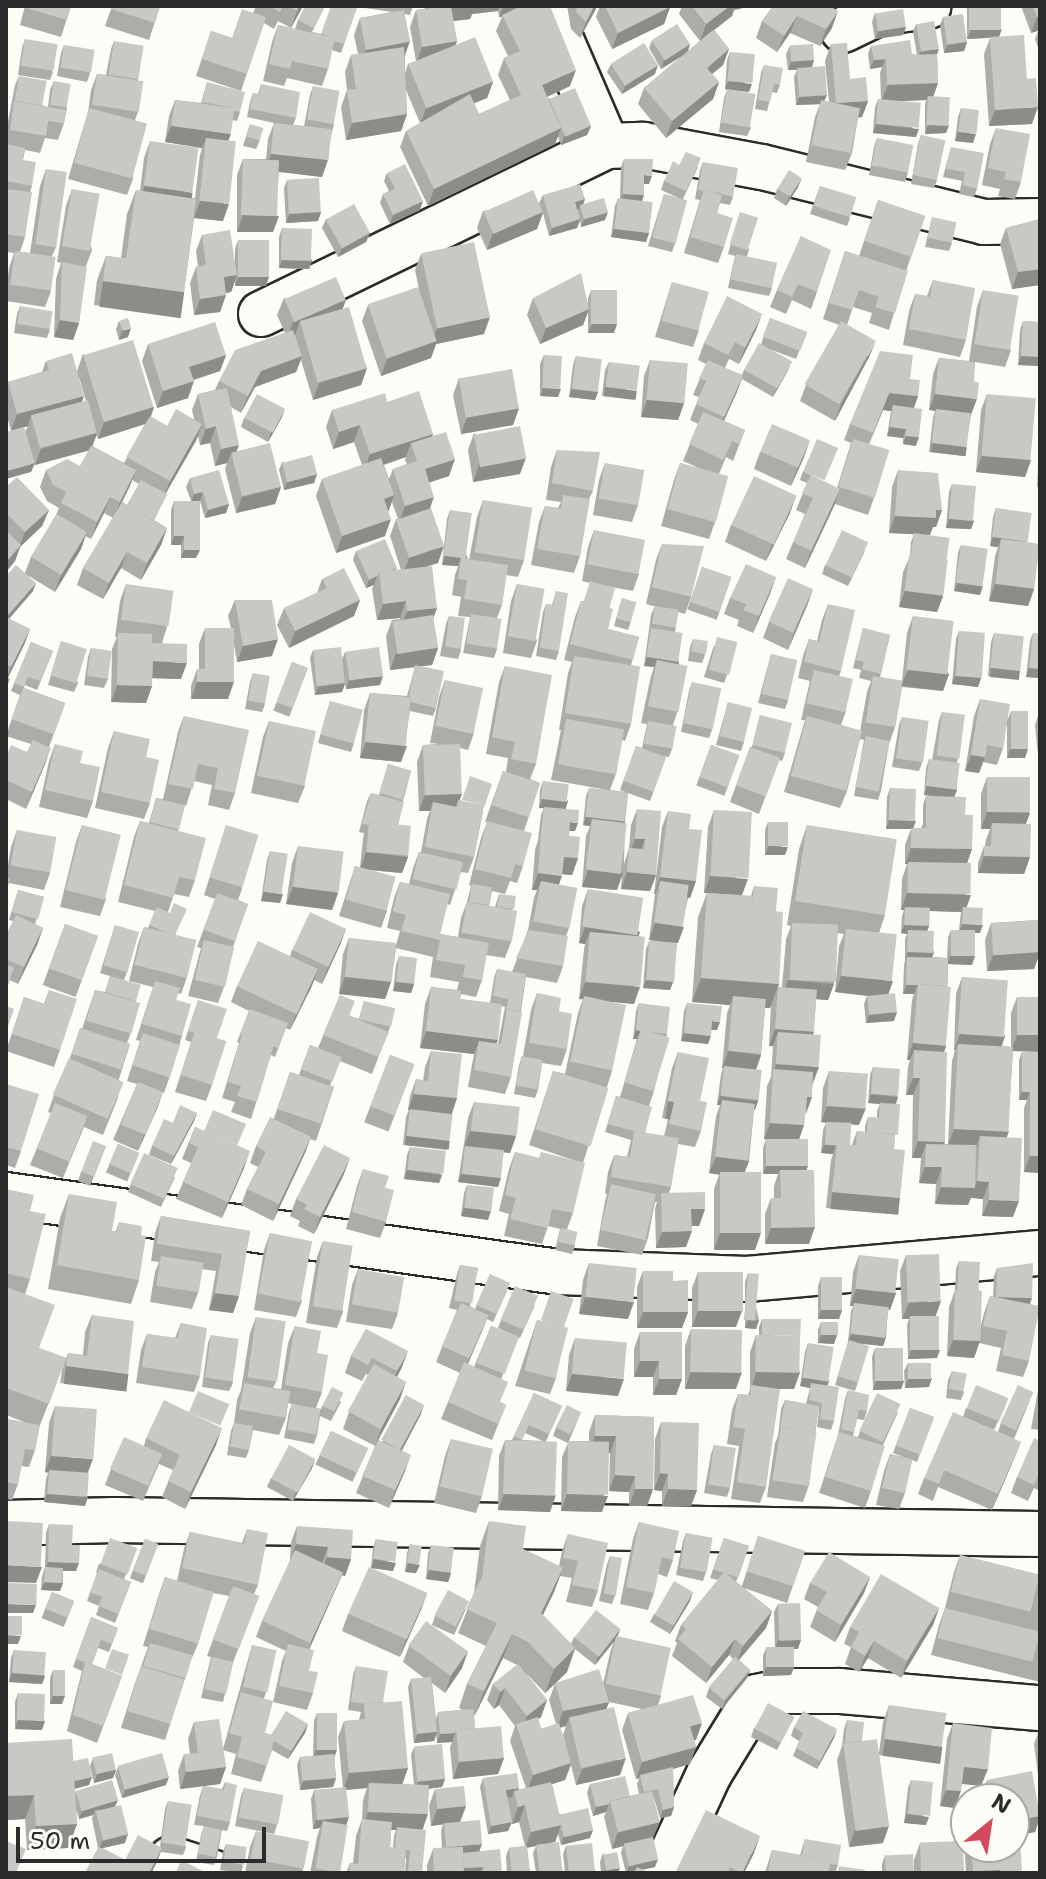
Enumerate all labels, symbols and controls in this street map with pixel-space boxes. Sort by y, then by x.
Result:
north arrow [950,1783,1030,1863]
text: N [986,1787,1016,1820]
scale bar [20,1811,270,1861]
text: 50 m [30,1825,90,1857]

